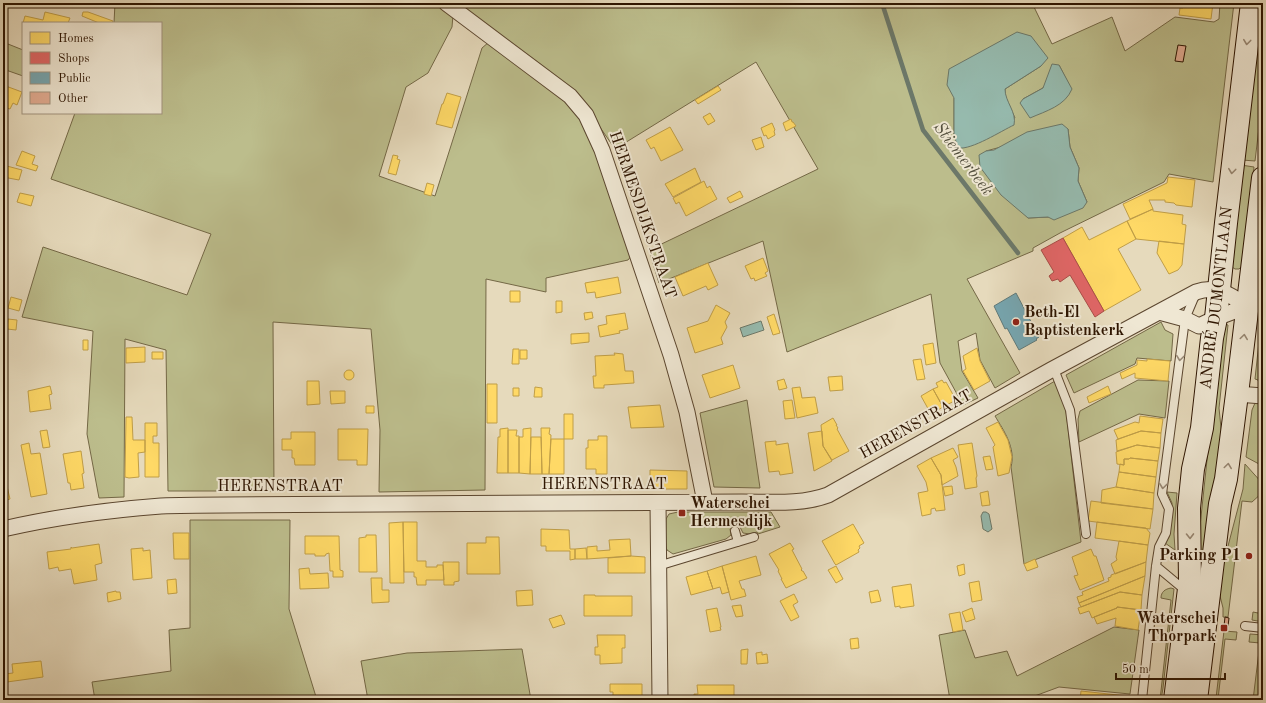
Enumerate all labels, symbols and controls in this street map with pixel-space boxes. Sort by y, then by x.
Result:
legend [22,22,162,114]
text: Homes [58,33,94,45]
one-way arrow [1243,39,1252,45]
text: Shops [58,53,89,65]
text: Public [58,73,90,85]
text: Other [58,93,88,105]
water label: Stiemerbeek [930,119,996,199]
street label: HERMESDIJKSTRAAT [606,129,678,301]
one-way arrow [1227,168,1236,174]
street label: ANDRÉ DUMONTLAAN [1198,206,1236,390]
place label: Beth-El Baptistenkerk [1024,305,1124,339]
marker: Beth-El Baptistenkerk [1011,317,1021,327]
one-way arrow [1239,333,1248,340]
one-way arrow [1176,355,1185,361]
street label: HERENSTRAAT [857,388,975,462]
one-way arrow [1223,462,1232,469]
street label: HERENSTRAAT [541,477,667,493]
street label: HERENSTRAAT [217,479,343,495]
one-way arrow [1159,483,1168,490]
place label: Waterschei Hermesdijk [690,496,772,530]
marker: Waterschei Hermesdijk [677,508,687,518]
one-way arrow [1186,533,1194,539]
place label: Parking P1 [1159,548,1241,564]
marker: Parking P1 [1244,551,1254,561]
place label: Waterschei Thorpark [1136,611,1216,645]
marker: Waterschei Thorpark [1219,623,1229,633]
scale bar [1116,655,1225,681]
text: 50 m [1122,663,1149,676]

